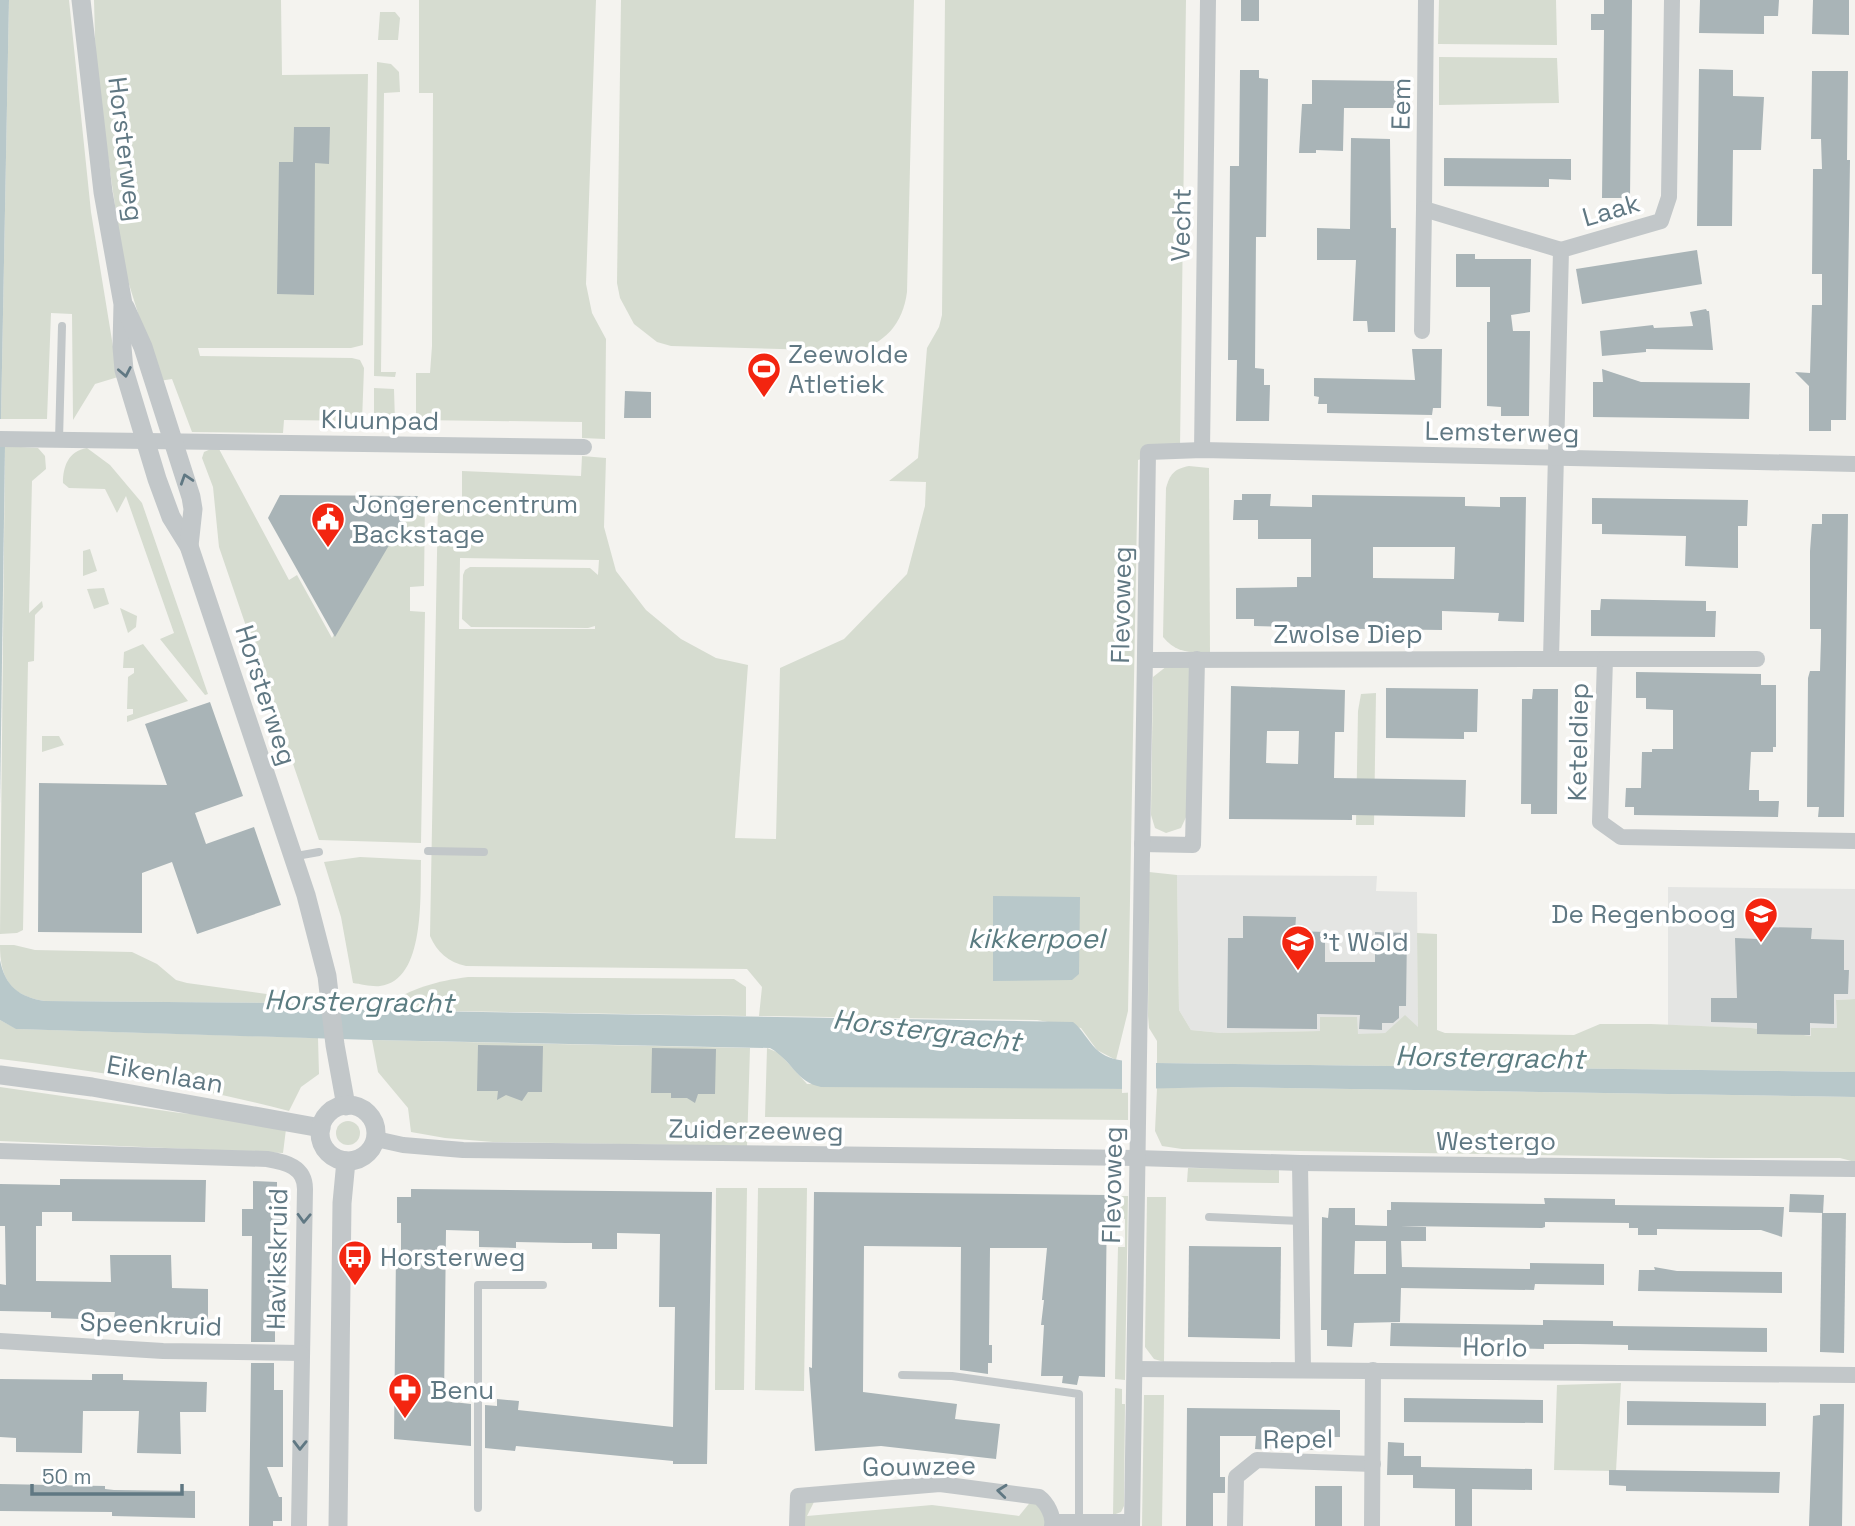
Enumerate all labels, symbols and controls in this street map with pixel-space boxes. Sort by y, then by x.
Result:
street label: Horsterweg [100,75,152,223]
street label: Eem [1384,78,1418,130]
street label: Laak [1578,186,1644,234]
street label: Vecht [1163,188,1199,262]
place label: Zeewolde Atletiek [788,337,908,401]
sports icon: Zeewolde Atletiek [745,350,783,399]
one-way arrow [117,366,132,378]
street label: Kluunpad [321,402,439,438]
street label: Lemsterweg [1424,414,1580,450]
one-way arrow [179,474,194,486]
place label: Jongerencentrum Backstage [352,487,578,551]
public building icon: Jongerencentrum Backstage [309,500,347,549]
street label: Flevoweg [1103,546,1139,664]
street label: Zwolse Diep [1273,617,1423,651]
street label: Horsterweg [227,621,305,769]
street label: Keteldiep [1560,682,1596,802]
school or university icon: De Regenboog [1742,895,1780,944]
place label: De Regenboog [1551,897,1736,931]
water label: kikkerpoel [967,920,1108,956]
school or university icon: 't Wold [1279,923,1317,972]
place label: 't Wold [1322,925,1409,959]
water label: Horstergracht [264,981,457,1021]
water label: Horstergracht [831,1001,1026,1060]
water label: Horstergracht [1395,1037,1588,1077]
street label: Eikenlaan [104,1047,226,1101]
street label: Zuiderzeeweg [668,1111,844,1149]
street label: Westergo [1436,1124,1556,1158]
street label: Flevoweg [1094,1126,1130,1244]
street label: Havikskruid [259,1188,295,1330]
one-way arrow [297,1213,312,1224]
bus stop icon: Horsterweg [336,1238,374,1287]
place label: Horsterweg [380,1240,525,1274]
street label: Speenkruid [79,1305,223,1343]
street label: Horlo [1462,1329,1528,1365]
pharmacy icon: Benu [386,1371,424,1420]
place label: Benu [430,1373,494,1407]
street label: Repel [1263,1421,1333,1457]
one-way arrow [292,1440,308,1451]
street label: Gouwzee [862,1448,976,1484]
scale bar [32,1452,182,1496]
text: 50 m [42,1463,92,1490]
one-way arrow [996,1484,1007,1499]

